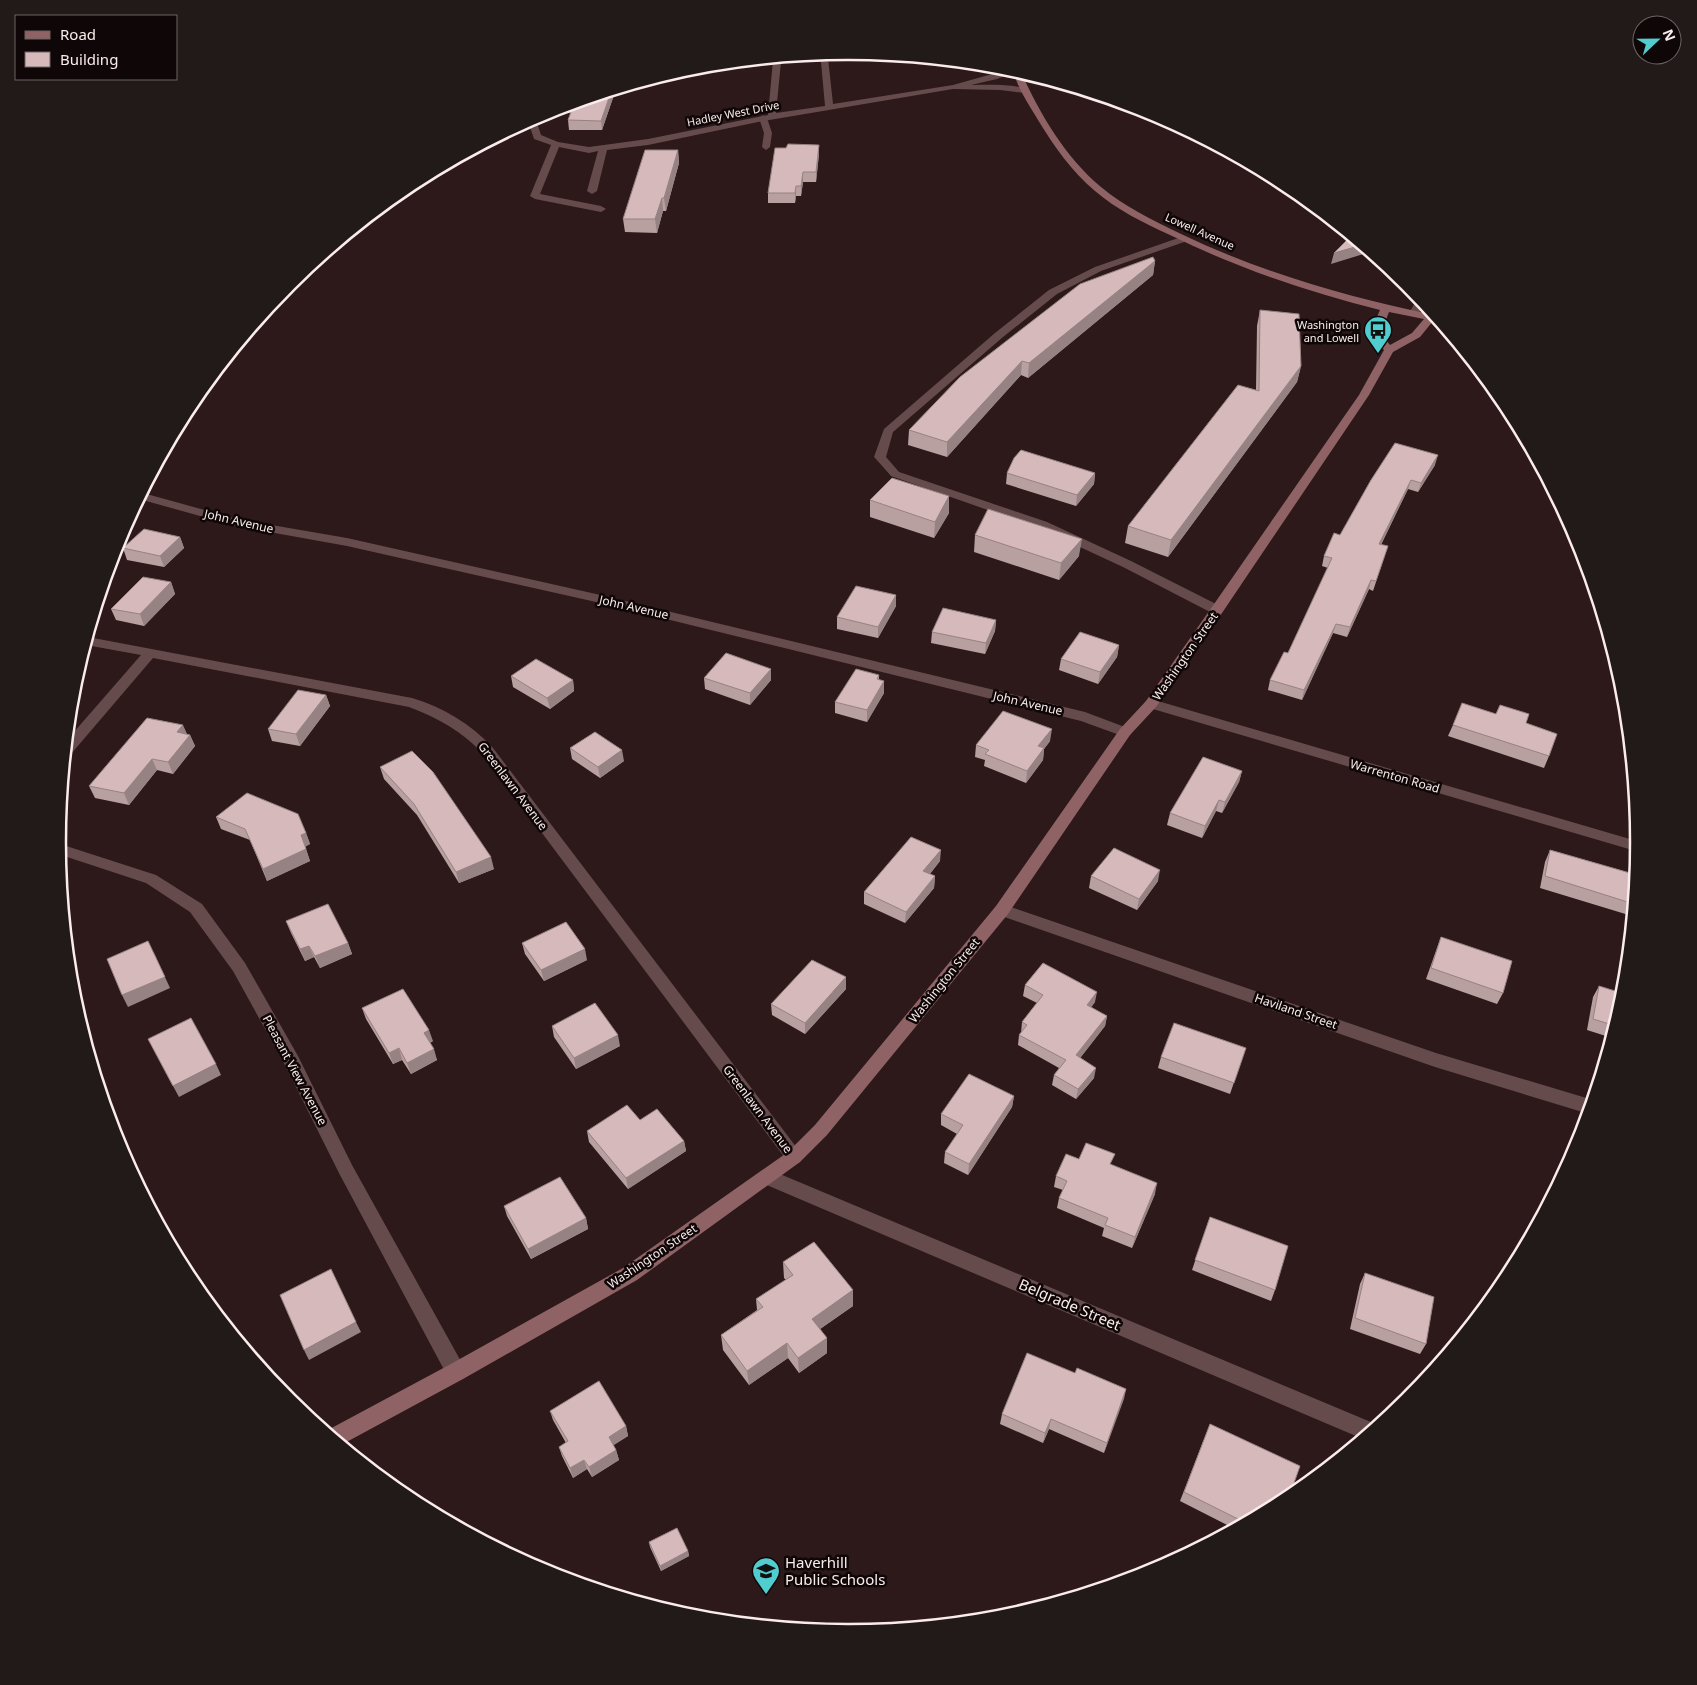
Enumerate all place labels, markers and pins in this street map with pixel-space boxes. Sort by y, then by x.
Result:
bus stop icon: Washington and Lowell [1363,315,1393,354]
place label: Washington and Lowell [1297,317,1359,345]
place label: Haverhill Public Schools [785,1552,885,1589]
school or university icon: Haverhill Public Schools [751,1556,781,1595]

